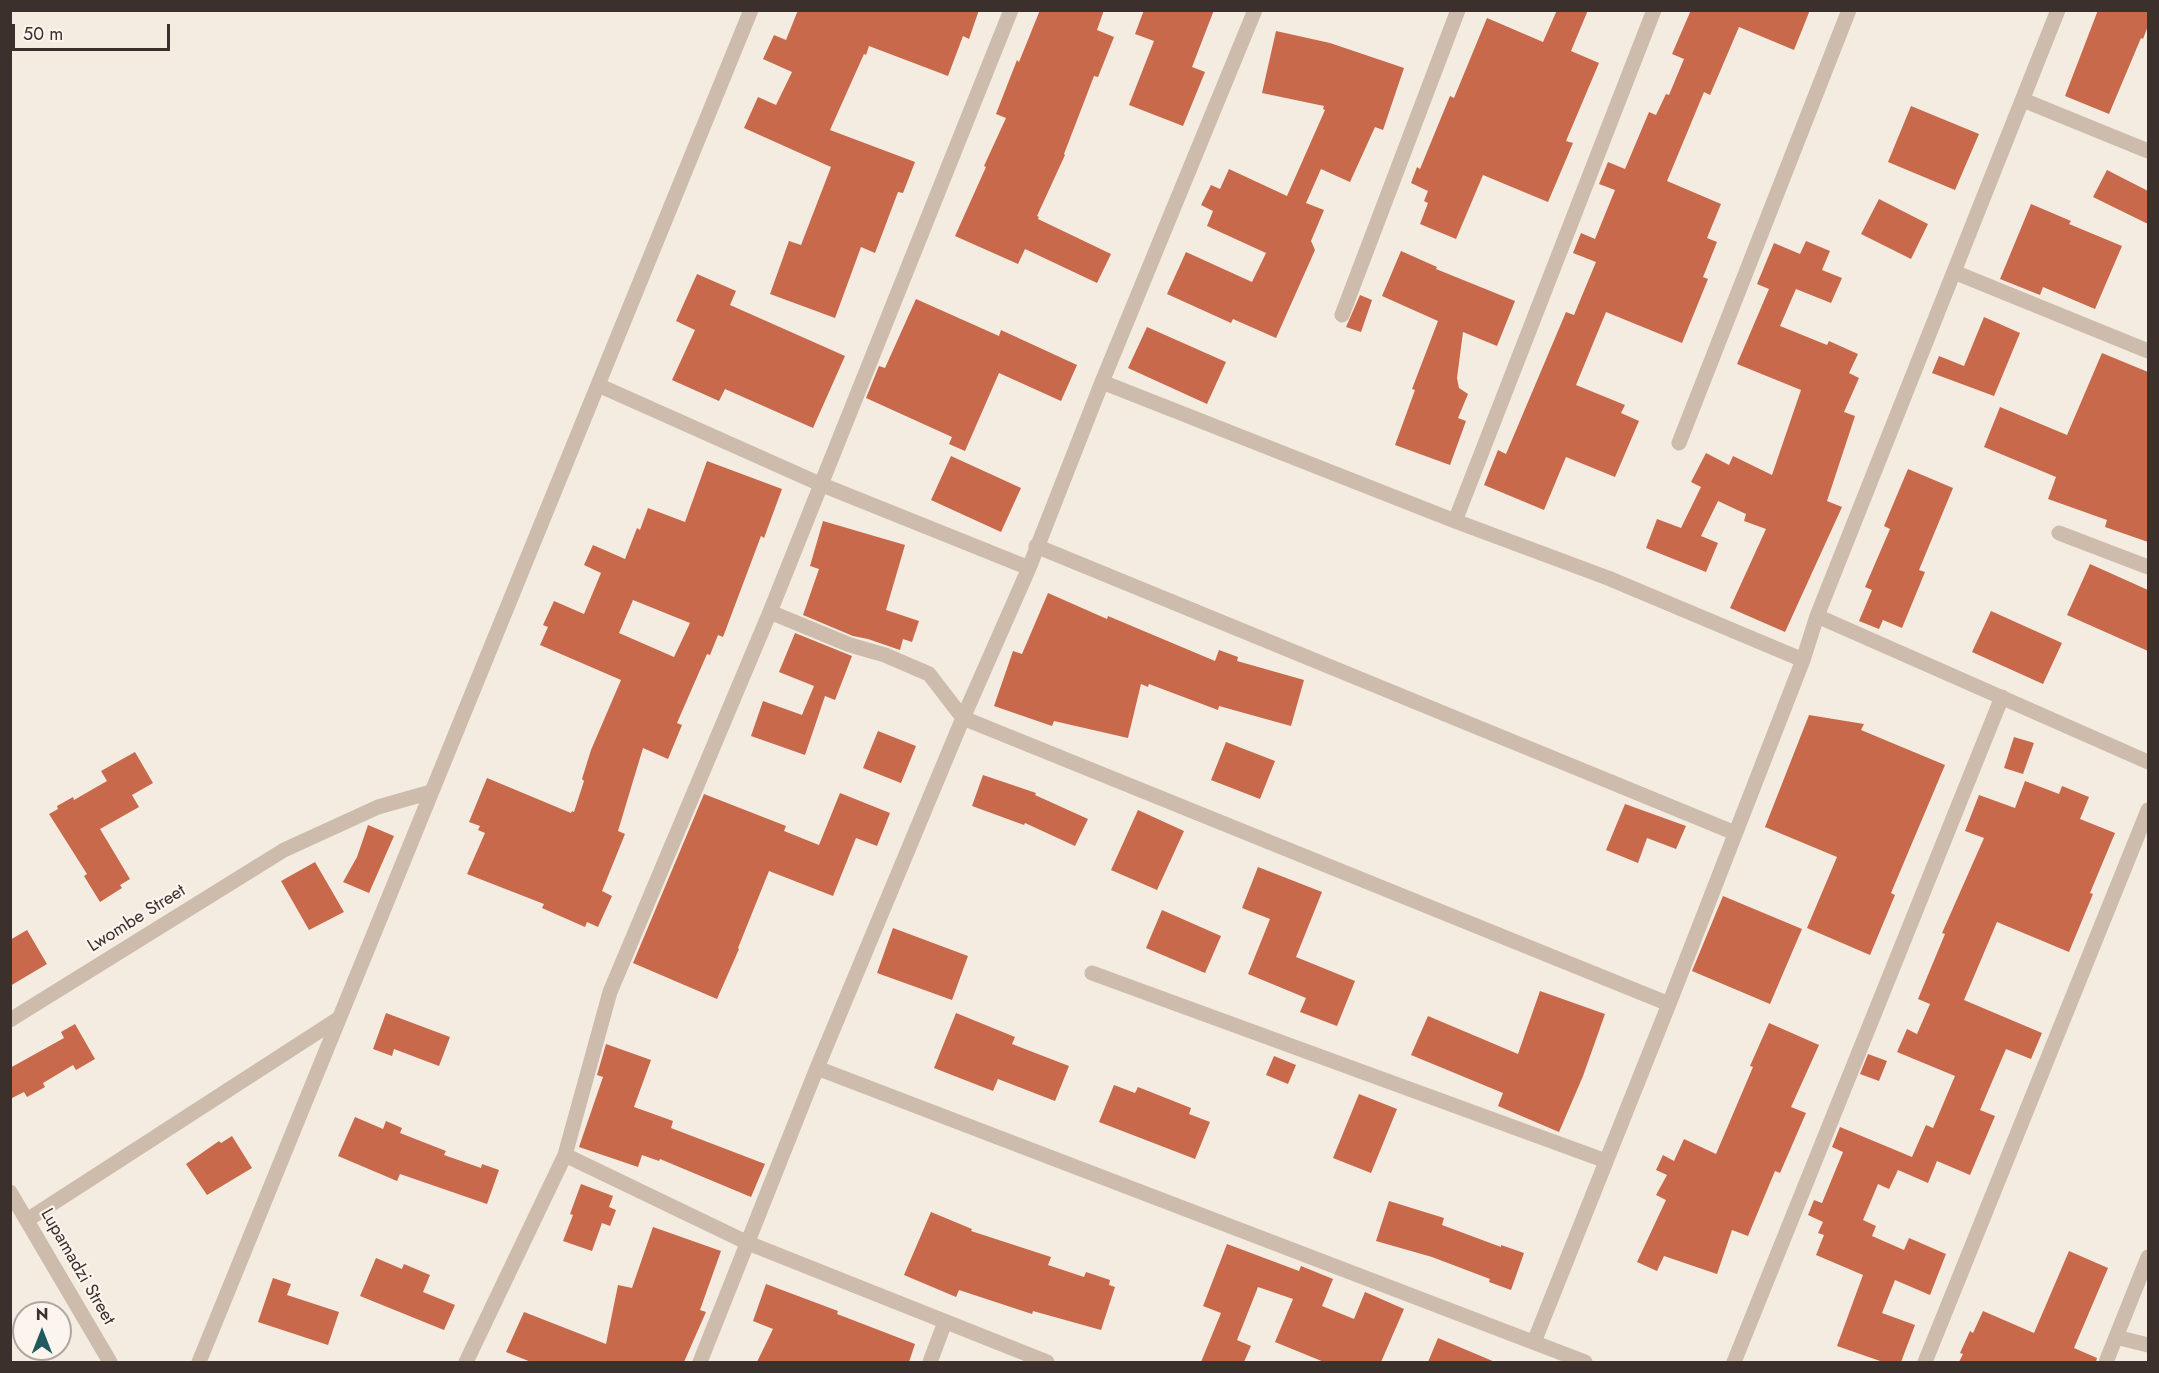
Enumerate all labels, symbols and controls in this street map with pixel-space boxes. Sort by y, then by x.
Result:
scale bar [15,12,172,50]
text: 50 m [23,21,63,47]
street label: Lwombe Street [84,880,190,958]
street label: Lupamadzi Street [35,1205,119,1329]
north arrow [12,1301,72,1361]
text: N [36,1303,48,1326]

